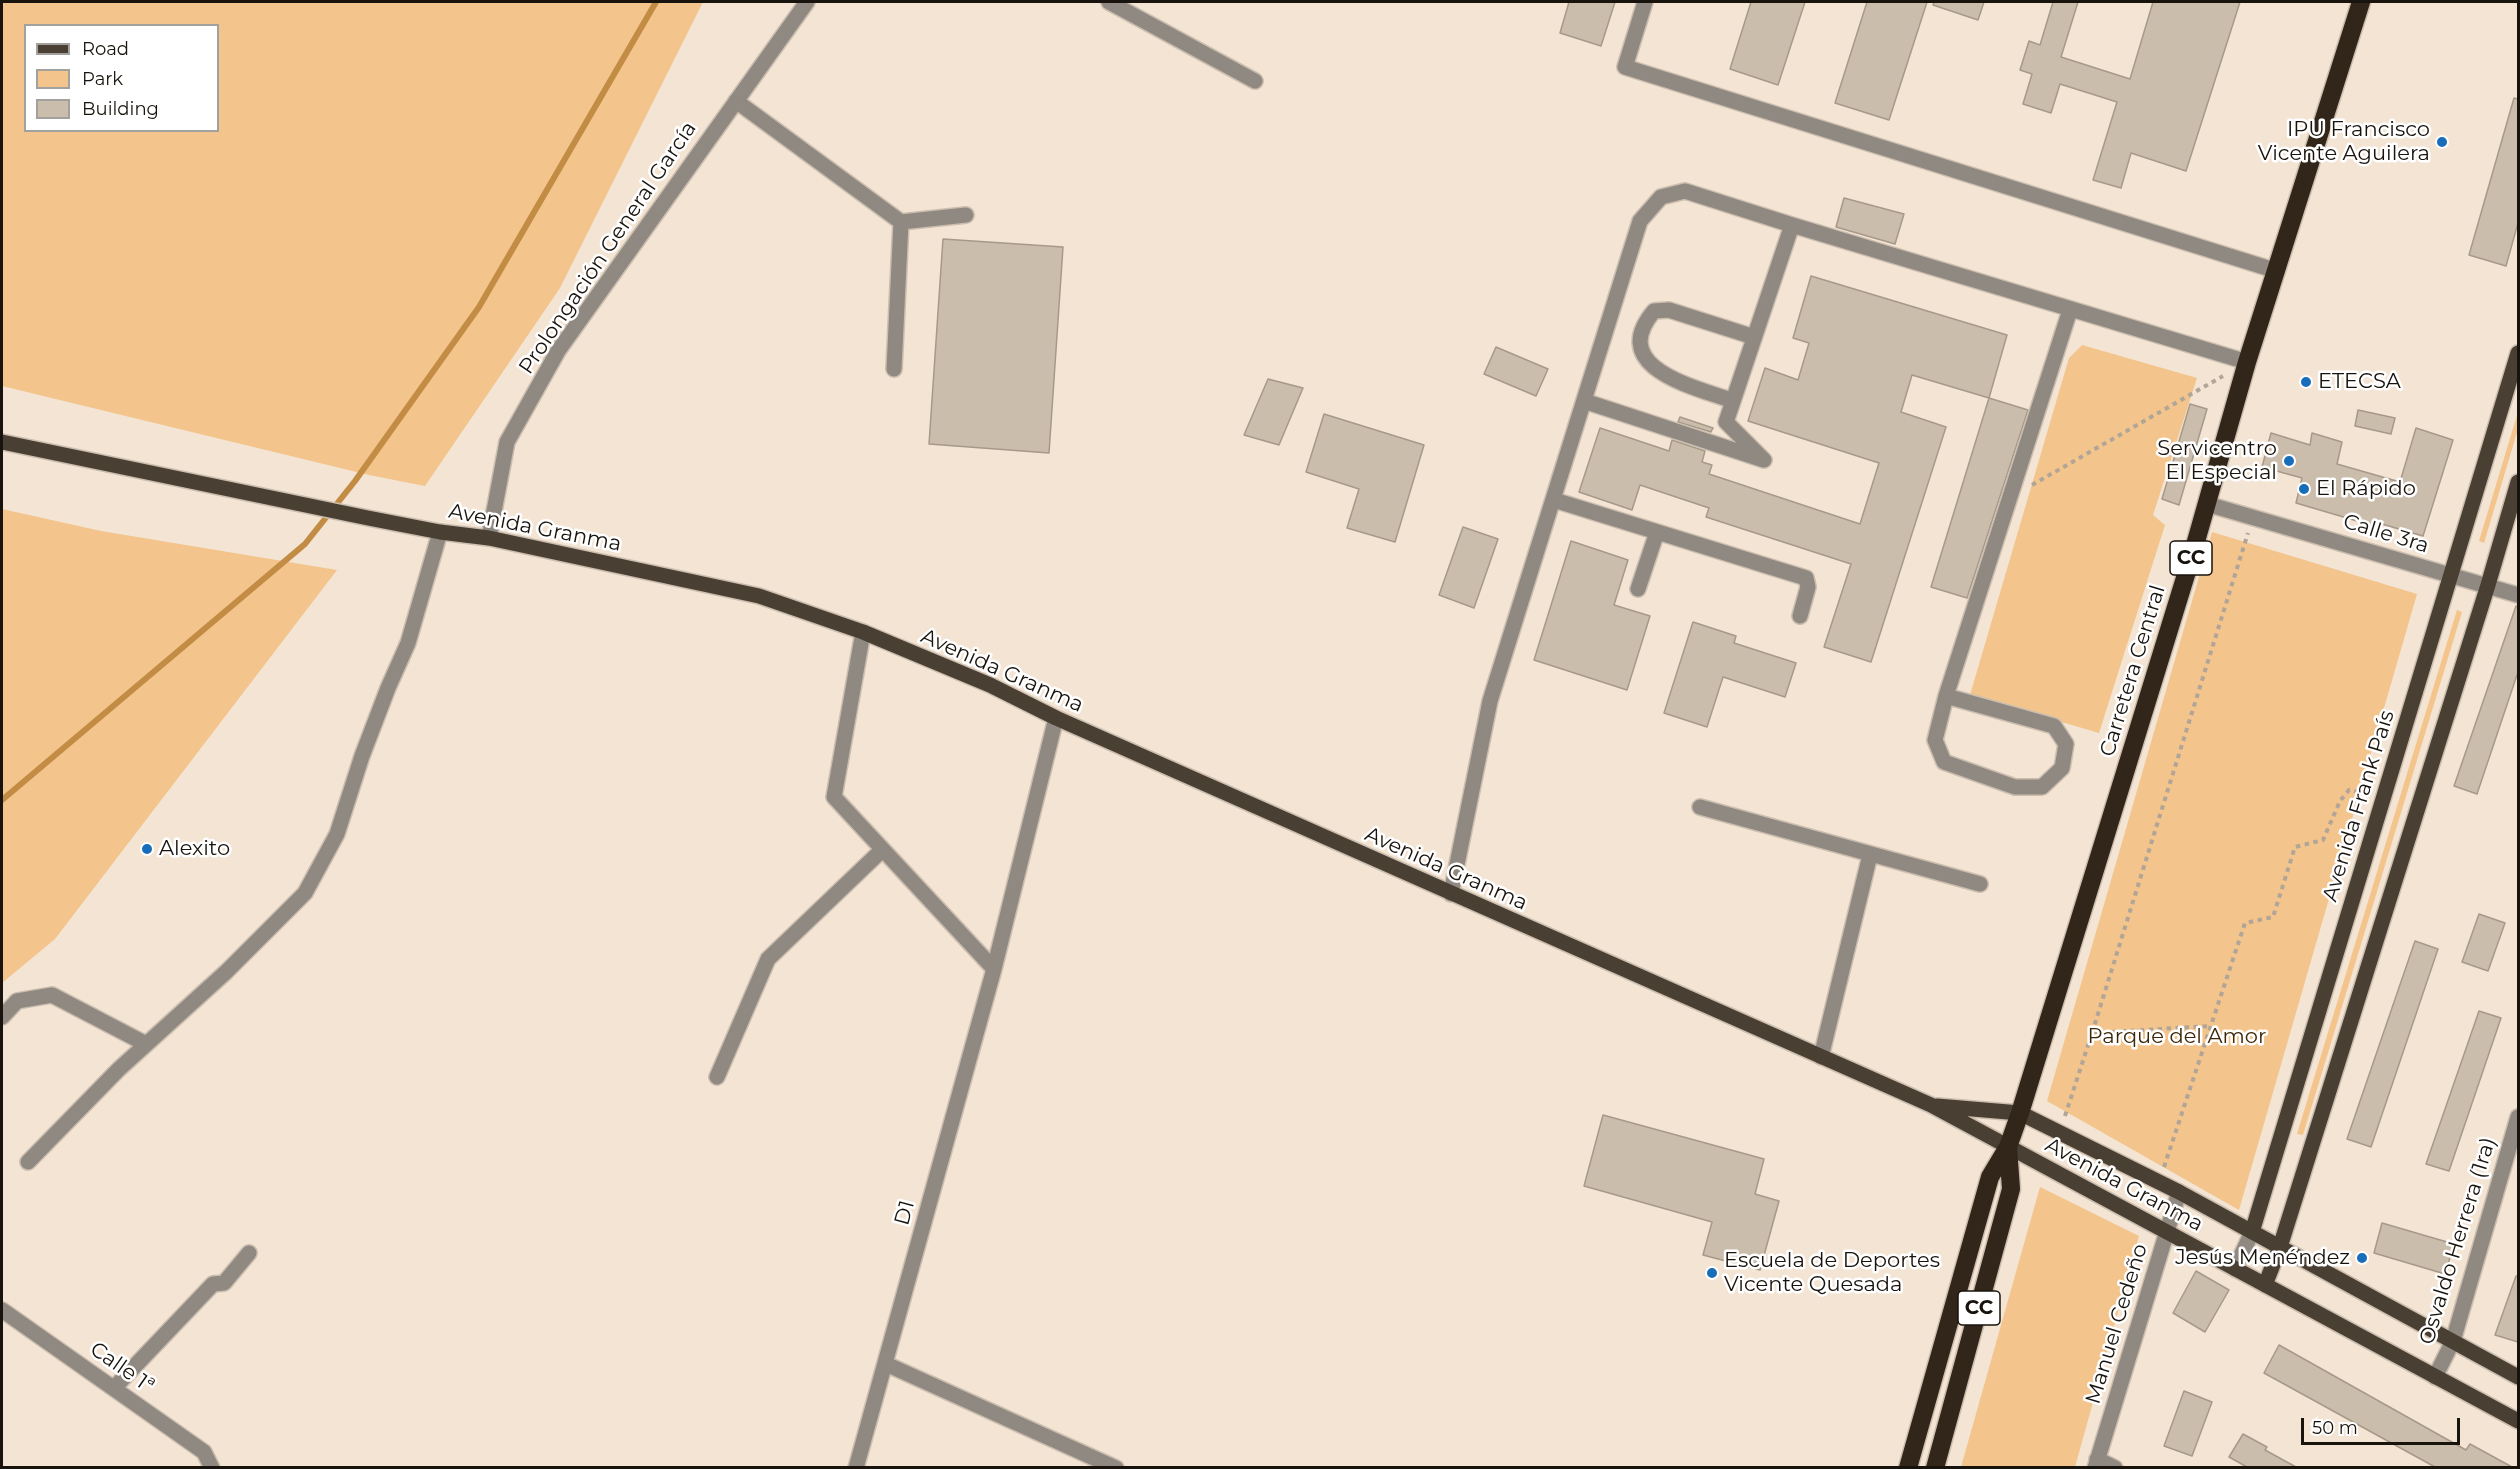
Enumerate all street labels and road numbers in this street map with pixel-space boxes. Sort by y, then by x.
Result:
street label: Prolongación General García [514,117,702,379]
street label: Avenida Granma [447,499,623,557]
street label: Calle 3ra [2340,509,2432,559]
road number: CC [2170,541,2212,575]
street label: Carretera Central [2095,582,2171,760]
street label: Avenida Granma [917,624,1087,718]
street label: Avenida Frank País [2318,707,2400,905]
street label: Avenida Granma [1361,822,1531,916]
street label: Avenida Granma [2041,1133,2207,1237]
street label: Osvaldo Herrera (1ra) [2414,1134,2502,1348]
street label: D1 [890,1198,920,1228]
street label: Manuel Cedeño [2081,1241,2153,1407]
road number: CC [1958,1291,2000,1325]
street label: Calle 1ª [85,1337,159,1399]

